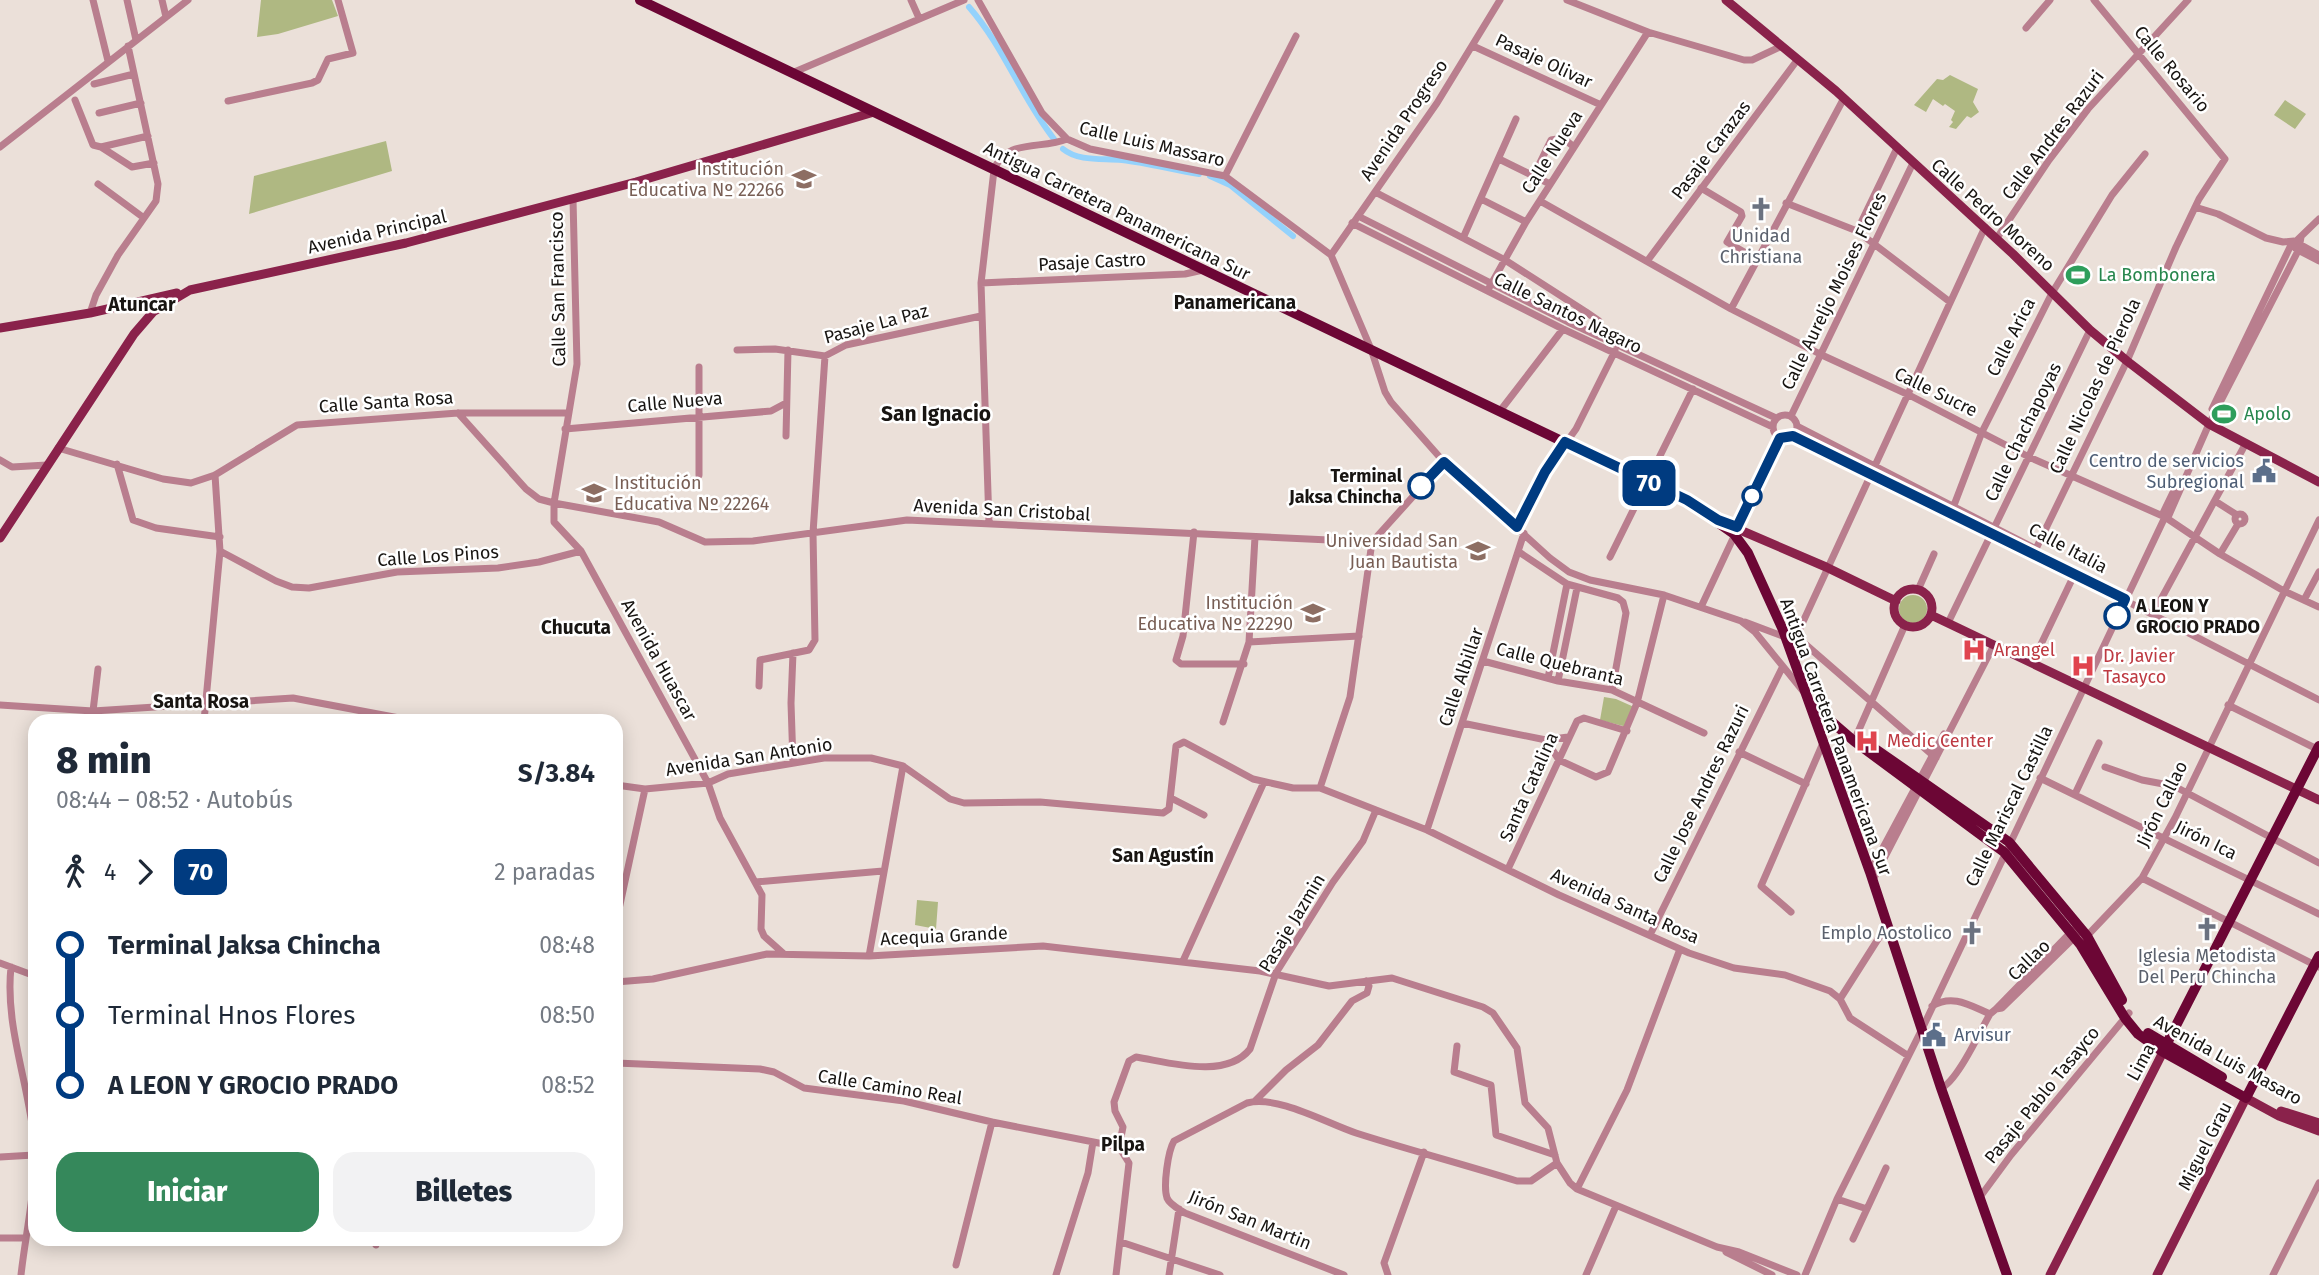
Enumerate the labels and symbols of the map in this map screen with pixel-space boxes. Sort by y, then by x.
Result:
street label: Calle Rosario [2129,21,2215,117]
street label: Pasaje Olivar [1492,29,1596,93]
street label: Avenida Progreso [1355,55,1453,185]
street label: Calle Andres Razuri [1997,66,2109,204]
street label: Pasaje Carazas [1667,96,1755,204]
street label: Calle Nueva [1517,106,1587,198]
street label: Calle Luis Massaro [1077,117,1227,171]
street label: Antigua Carretera Panamericana Sur [980,137,1254,285]
street label: Calle Pedro Moreno [1927,154,2059,276]
place label: Institución Educativa Nº 22266 [629,158,784,201]
school or university icon: Institución Educativa Nº 22266 [790,165,818,193]
street label: Calle Aureljo Moises Flores [1777,189,1891,393]
church icon: Unidad Christiana [1747,195,1775,223]
street label: Avenida Principal [306,205,448,259]
street label: Calle San Francisco [546,211,570,367]
place label: Unidad Christiana [1720,225,1802,268]
street label: Pasaje Castro [1038,248,1146,276]
sports icon: La Bombonera [2064,261,2092,289]
place label: La Bombonera [2098,264,2216,286]
street label: Calle Santos Nagaro [1490,268,1646,358]
district label: Panamericana [1174,291,1296,314]
district label: Atuncar [107,293,176,316]
street label: Calle Arica [1982,294,2040,380]
street label: Calle Nicolas de Pierola [2045,295,2145,477]
street label: Pasaje La Paz [821,299,931,348]
street label: Calle Chachapoyas [1980,359,2066,505]
street label: Calle Sucre [1891,362,1981,422]
street label: Calle Santa Rosa [318,386,454,418]
street label: Calle Nueva [627,387,723,417]
sports icon: Apolo [2210,400,2238,428]
district label: San Ignacio [881,401,991,427]
place label: Apolo [2244,403,2291,425]
place label: Centro de servicios Subregional [2089,450,2244,493]
public building icon: Centro de servicios Subregional [2250,457,2278,485]
line badge: 70 [1618,460,1680,506]
place label: Terminal Jaksa Chincha [1288,465,1403,508]
place label: Institución Educativa Nº 22264 [614,472,770,515]
marker: Terminal Jaksa Chincha [1408,473,1434,499]
school or university icon: Institución Educativa Nº 22264 [580,479,608,507]
unlabelled marker [1742,486,1762,506]
street label: Avenida San Cristobal [913,494,1091,526]
street label: Calle Italia [2025,518,2111,578]
place label: Universidad San Juan Bautista [1325,530,1458,573]
school or university icon: Universidad San Juan Bautista [1464,537,1492,565]
street label: Calle Los Pinos [376,541,500,571]
place label: Institución Educativa Nº 22290 [1137,592,1293,635]
street label: Avenida Huascar [616,595,702,725]
street label: Antigua Carretera Panamericana Sur [1775,595,1897,879]
place label: A LEON Y GROCIO PRADO [2135,595,2260,638]
school or university icon: Institución Educativa Nº 22290 [1299,599,1327,627]
marker: A LEON Y GROCIO PRADO [2104,603,2130,629]
district label: Chucuta [541,616,611,639]
street label: Calle Albillar [1434,625,1488,729]
hospital icon: Arangel [1960,636,1988,664]
street label: Calle Quebranta [1494,638,1626,690]
place label: Arangel [1994,639,2055,661]
place label: Dr. Javier Tasayco [2103,645,2175,688]
hospital icon: Dr. Javier Tasayco [2069,652,2097,680]
district label: Santa Rosa [153,690,249,713]
street label: Calle Jose Andres Razuri [1648,701,1754,887]
street label: Calle Mariscal Castilla [1960,722,2058,890]
hospital icon: Medic Center [1853,727,1881,755]
street label: Santa Catalina [1495,729,1563,845]
place label: Medic Center [1887,730,1993,752]
street label: Avenida San Antonio [664,733,834,781]
street label: Jirón Callao [2132,757,2192,851]
street label: Jirón Ica [2171,816,2241,864]
district label: San Agustín [1112,844,1214,867]
street label: Avenida Santa Rosa [1547,863,1703,949]
street label: Pasaje Jazmin [1254,870,1330,976]
church icon: Iglesia Metodista Del Peru Chincha [2193,915,2221,943]
church icon: Emplo Aostolico [1958,919,1986,947]
street label: Acequia Grande [880,922,1008,950]
place label: Emplo Aostolico [1821,922,1952,944]
street label: Callao [2003,935,2055,985]
place label: Iglesia Metodista Del Peru Chincha [2138,945,2276,988]
street label: Avenida Luis Masaro [2150,1010,2306,1110]
public building icon: Arvisur [1920,1021,1948,1049]
street label: Pasaje Pablo Tasayco [1980,1022,2104,1168]
place label: Arvisur [1954,1024,2011,1046]
street label: Lima [2122,1040,2160,1084]
street label: Calle Camino Real [816,1065,964,1109]
street label: Miguel Grau [2173,1098,2237,1194]
district label: Pilpa [1101,1133,1145,1156]
street label: Jirón San Martin [1185,1185,1315,1255]

